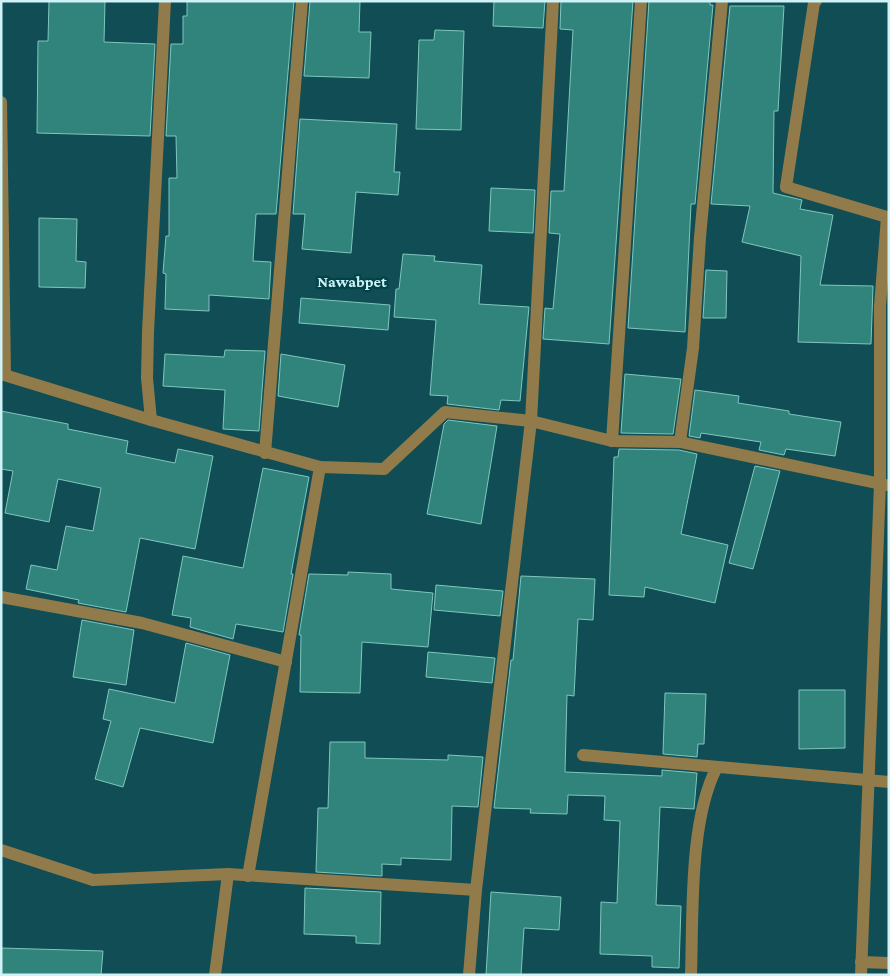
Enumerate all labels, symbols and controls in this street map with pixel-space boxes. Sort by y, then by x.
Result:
district label: Nawabpet [317,273,387,290]

